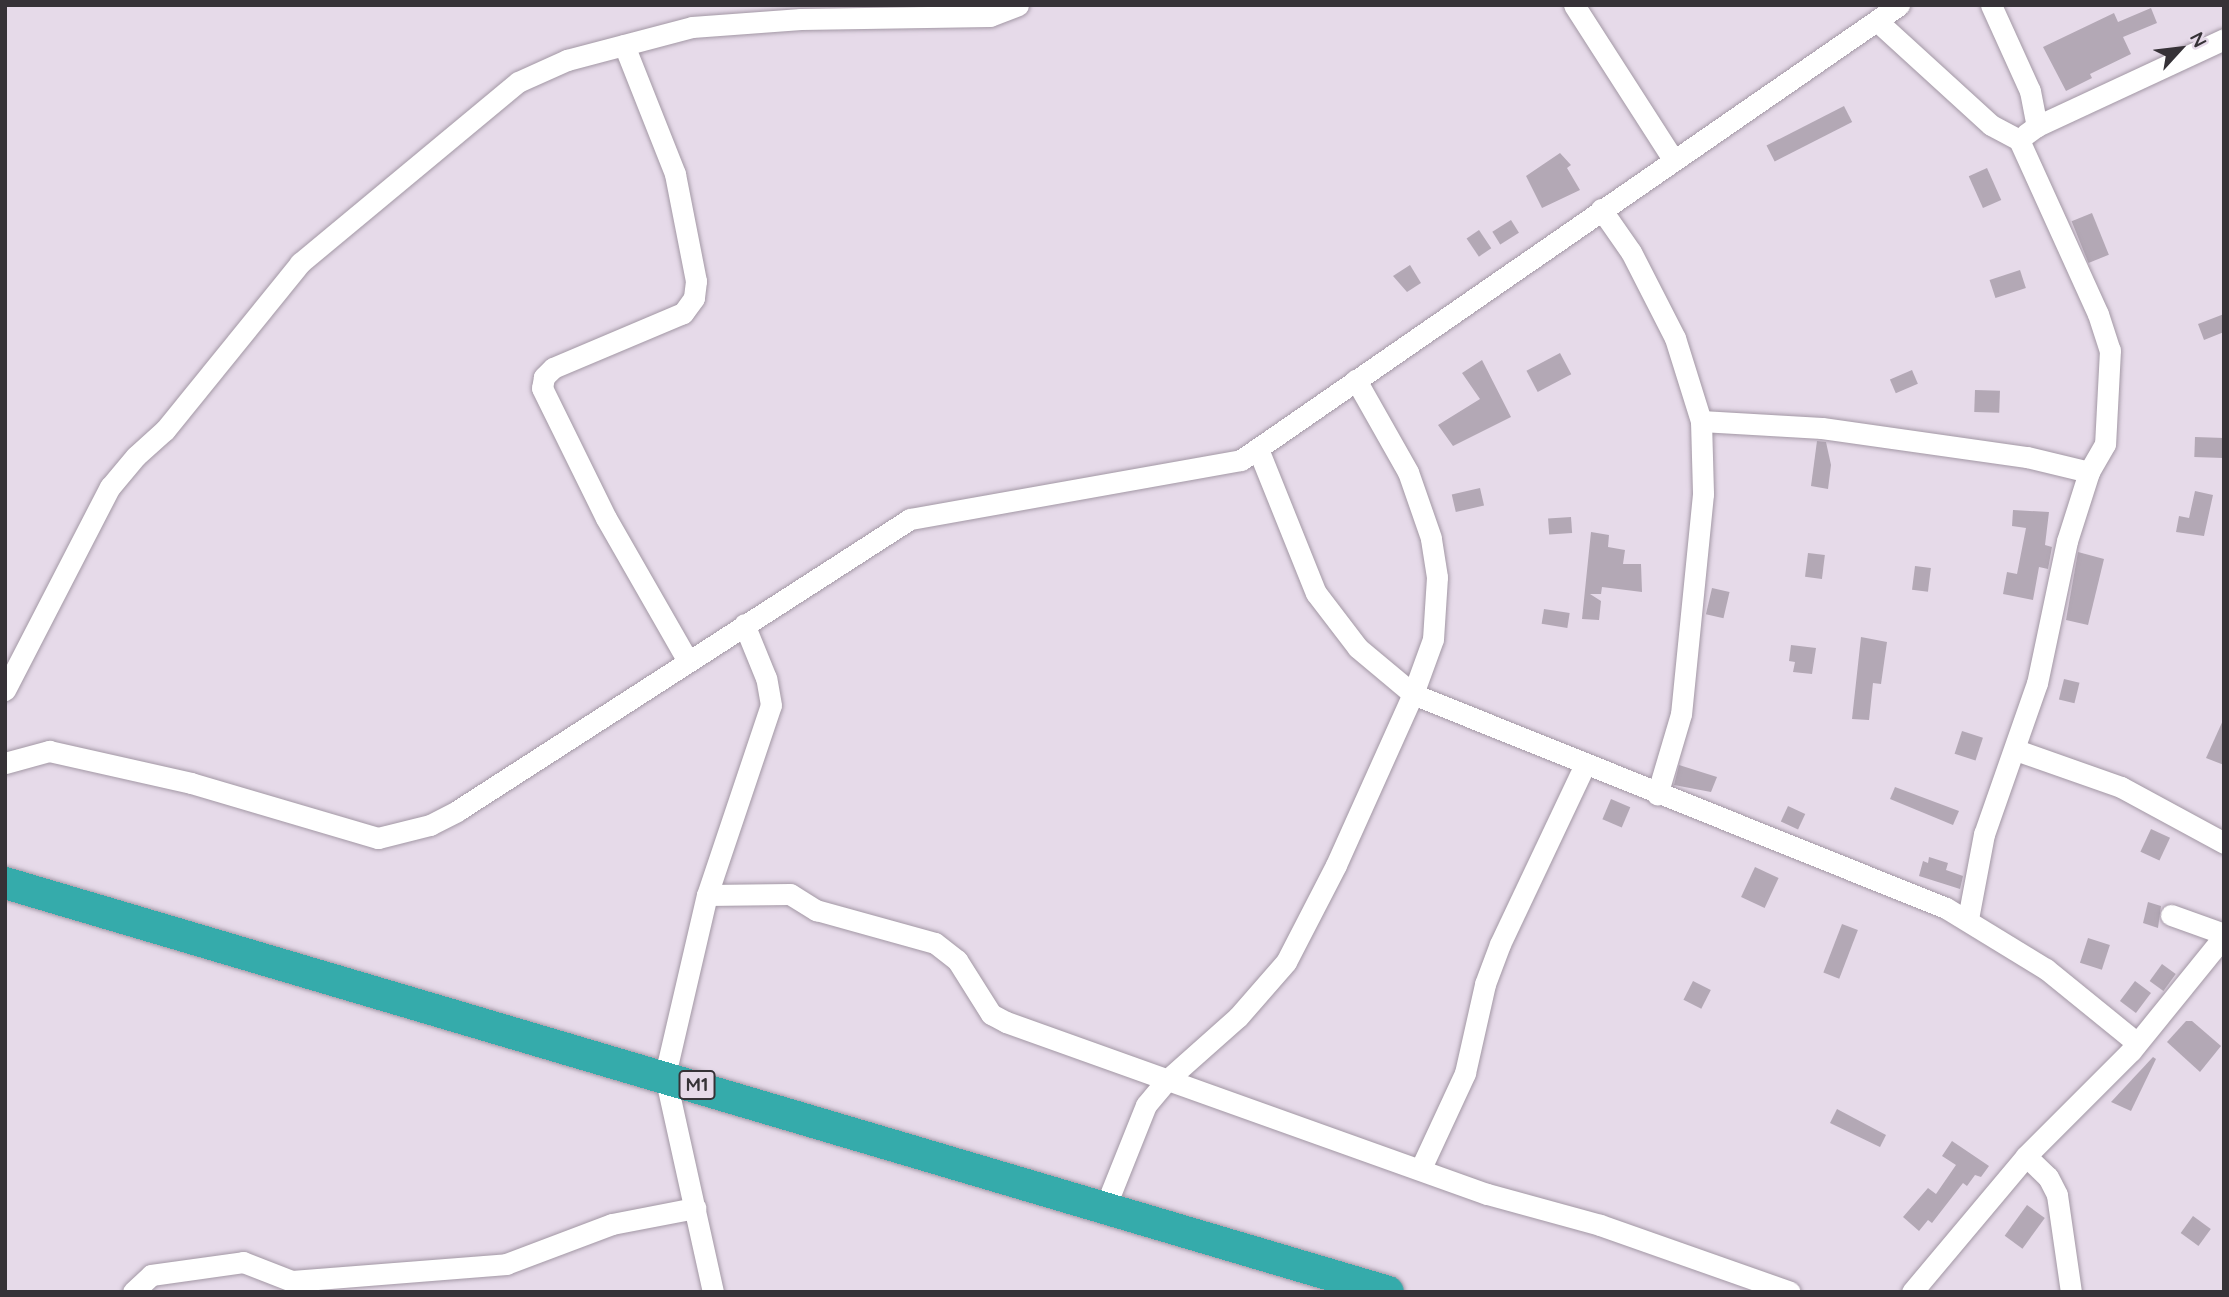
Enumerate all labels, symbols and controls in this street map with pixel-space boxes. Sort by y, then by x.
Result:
north arrow [2145,14,2215,84]
text: N [2185,28,2213,51]
road number: M1 [678,1070,716,1100]

